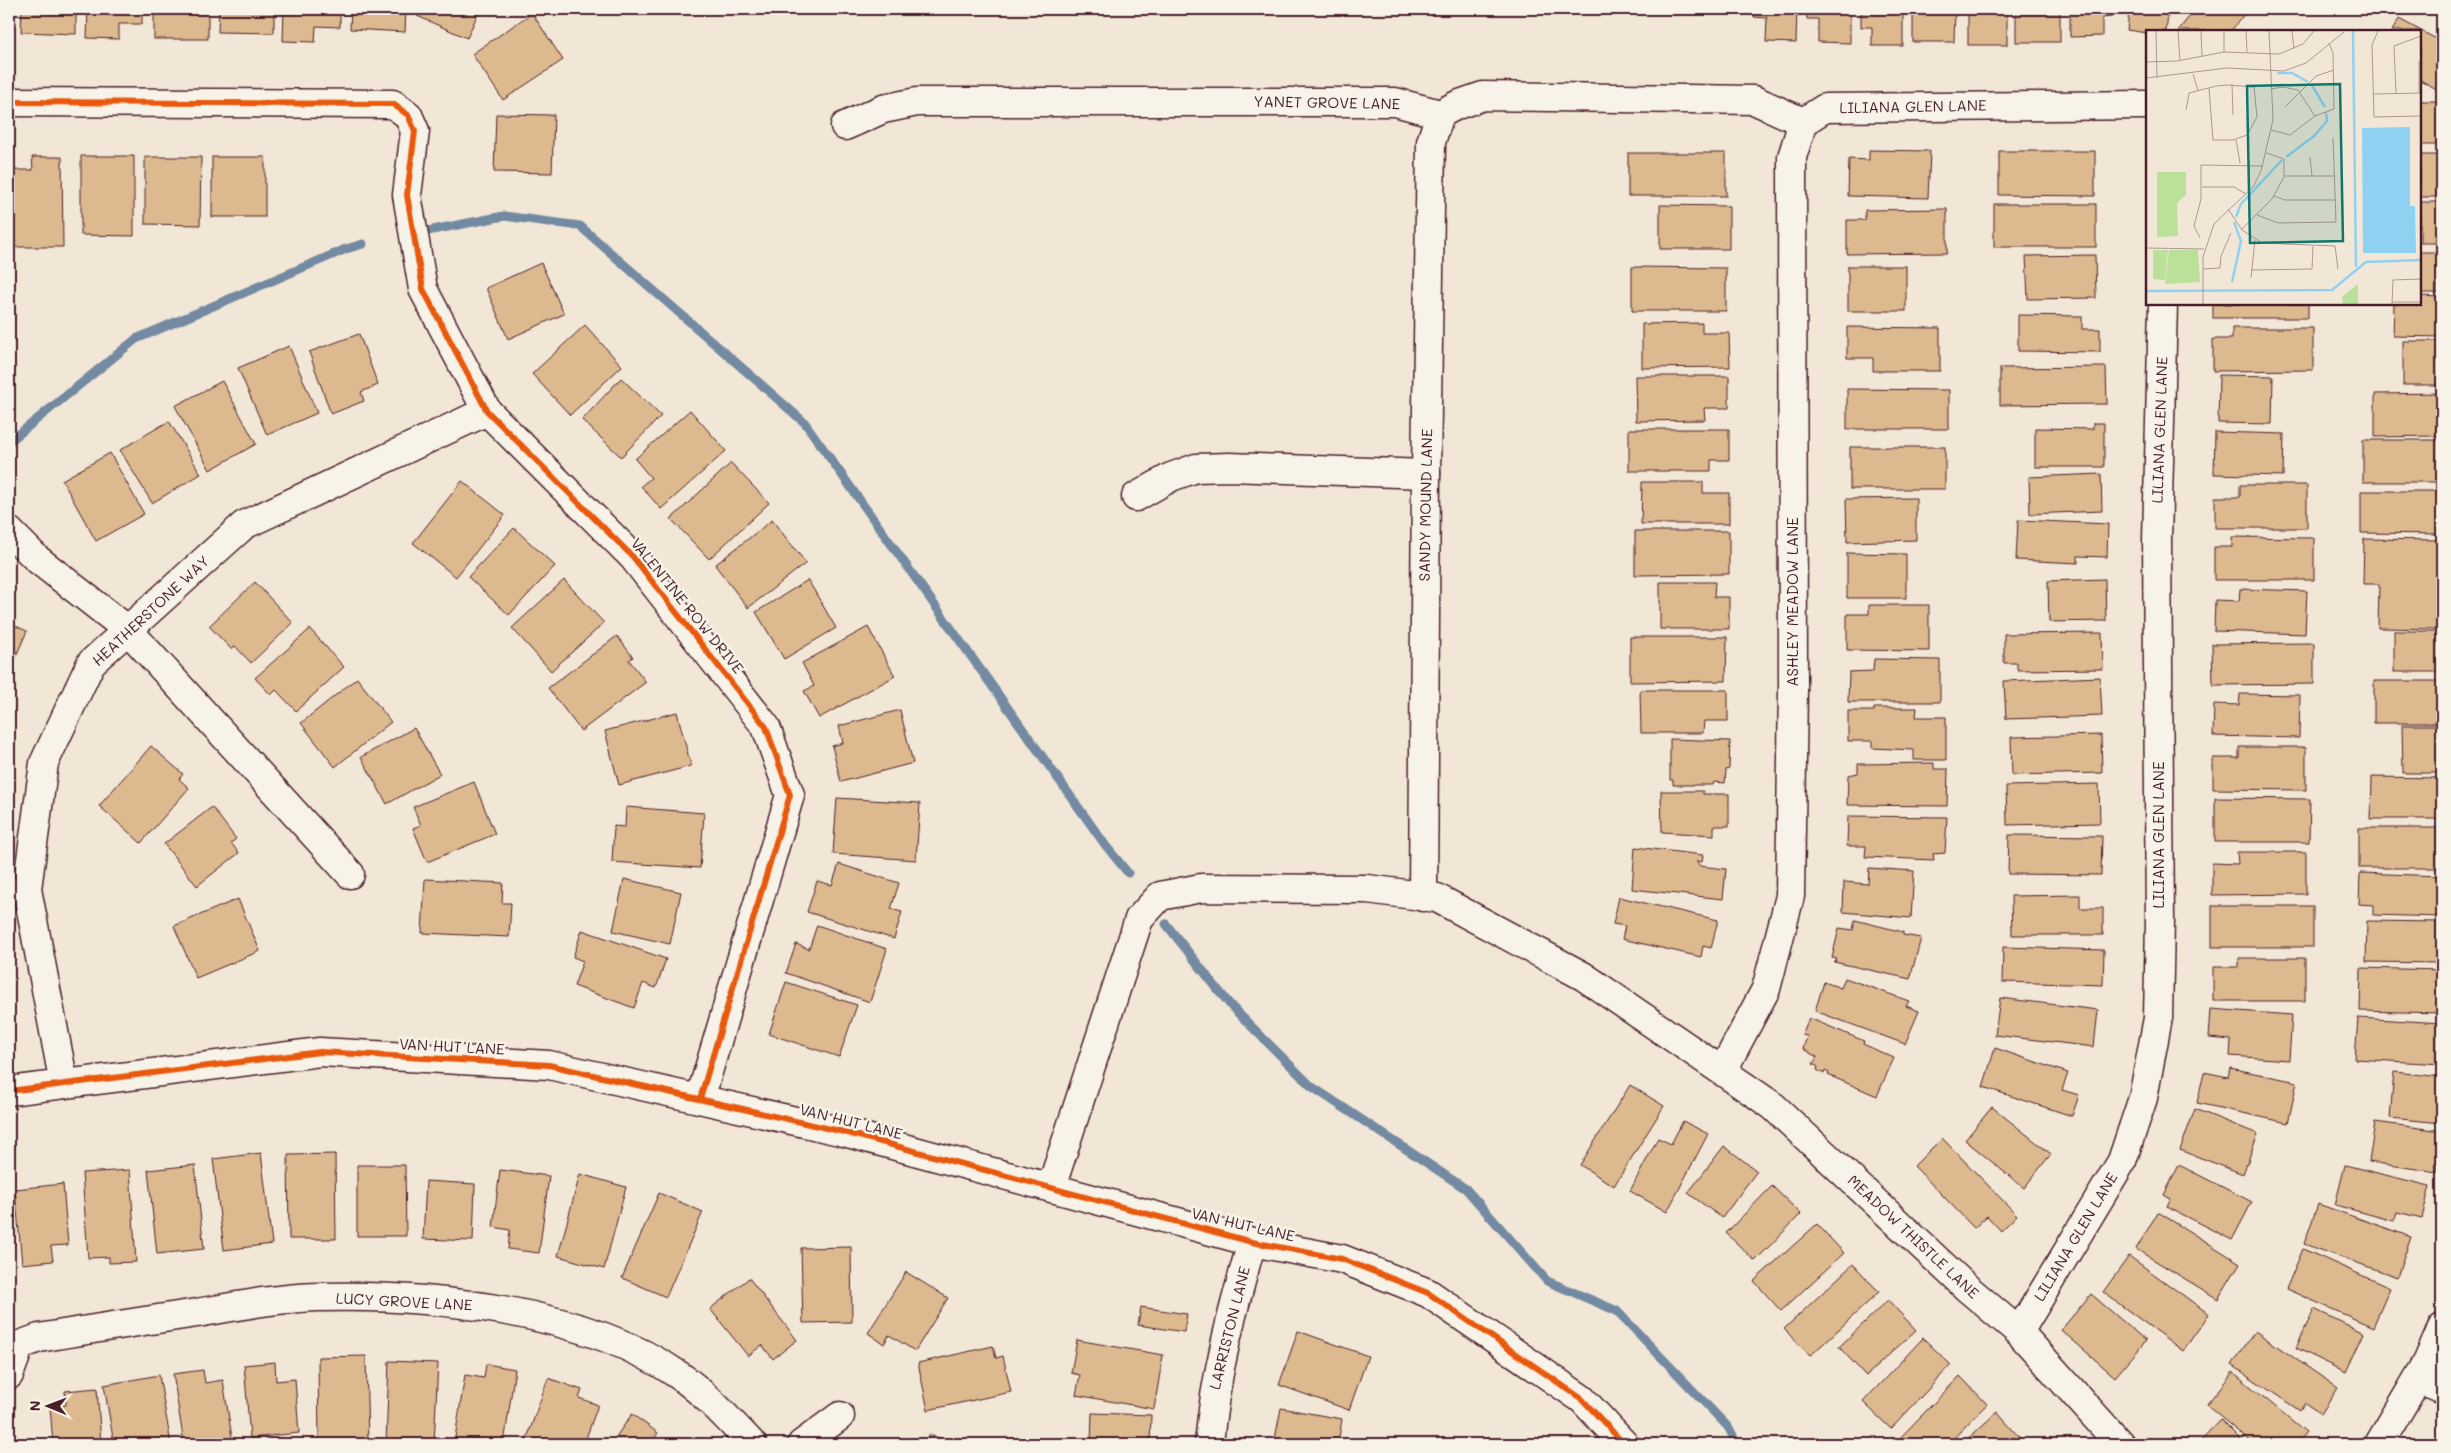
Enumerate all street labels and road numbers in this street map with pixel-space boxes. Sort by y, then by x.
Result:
street label: YANET GROVE LANE [1254,91,1401,113]
street label: LILIANA GLEN LANE [1839,95,1987,117]
street label: LILIANA GLEN LANE [2146,356,2172,504]
street label: SANDY MOUND LANE [1414,428,1436,582]
street label: ASHLEY MEADOW LANE [1782,517,1802,687]
street label: VALENTINE ROW DRIVE [627,533,749,678]
street label: HEATHERSTONE WAY [87,551,213,670]
street label: LILIANA GLEN LANE [2148,761,2168,908]
street label: VAN HUT LANE [399,1033,506,1059]
street label: VAN HUT LANE [798,1099,905,1144]
street label: LILIANA GLEN LANE [2029,1168,2122,1305]
street label: MEADOW THISTLE LANE [1844,1170,1984,1303]
street label: VAN HUT LANE [1190,1202,1297,1246]
street label: LARRISTON LANE [1204,1264,1254,1392]
street label: LUCY GROVE LANE [335,1287,473,1315]

